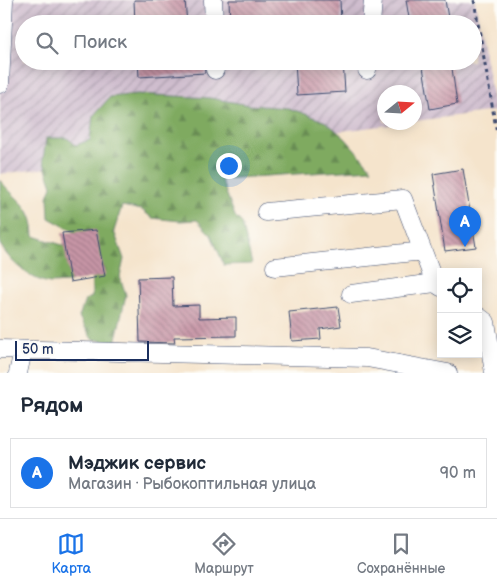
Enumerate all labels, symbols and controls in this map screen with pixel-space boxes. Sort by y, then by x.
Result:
search box [15,15,482,70]
icon: search [33,29,61,57]
text: Поиск [73,31,127,54]
north arrow [377,85,422,130]
your location [216,153,242,179]
pin: A [449,206,481,247]
map controls [437,268,482,358]
button: locate [437,268,482,313]
button: layers [437,313,482,358]
scale bar [15,338,149,361]
text: 50 m [22,341,54,358]
text: Рядом [20,393,83,418]
text: Мэджик сервис [68,452,206,475]
text: A [32,464,42,483]
text: 90 m [440,464,476,483]
text: Магазин · Рыбокоптильная улица [68,475,316,494]
tab: Карта [52,530,91,577]
tab: Маршрут [194,530,254,577]
tab: Сохранённые [357,530,445,577]

